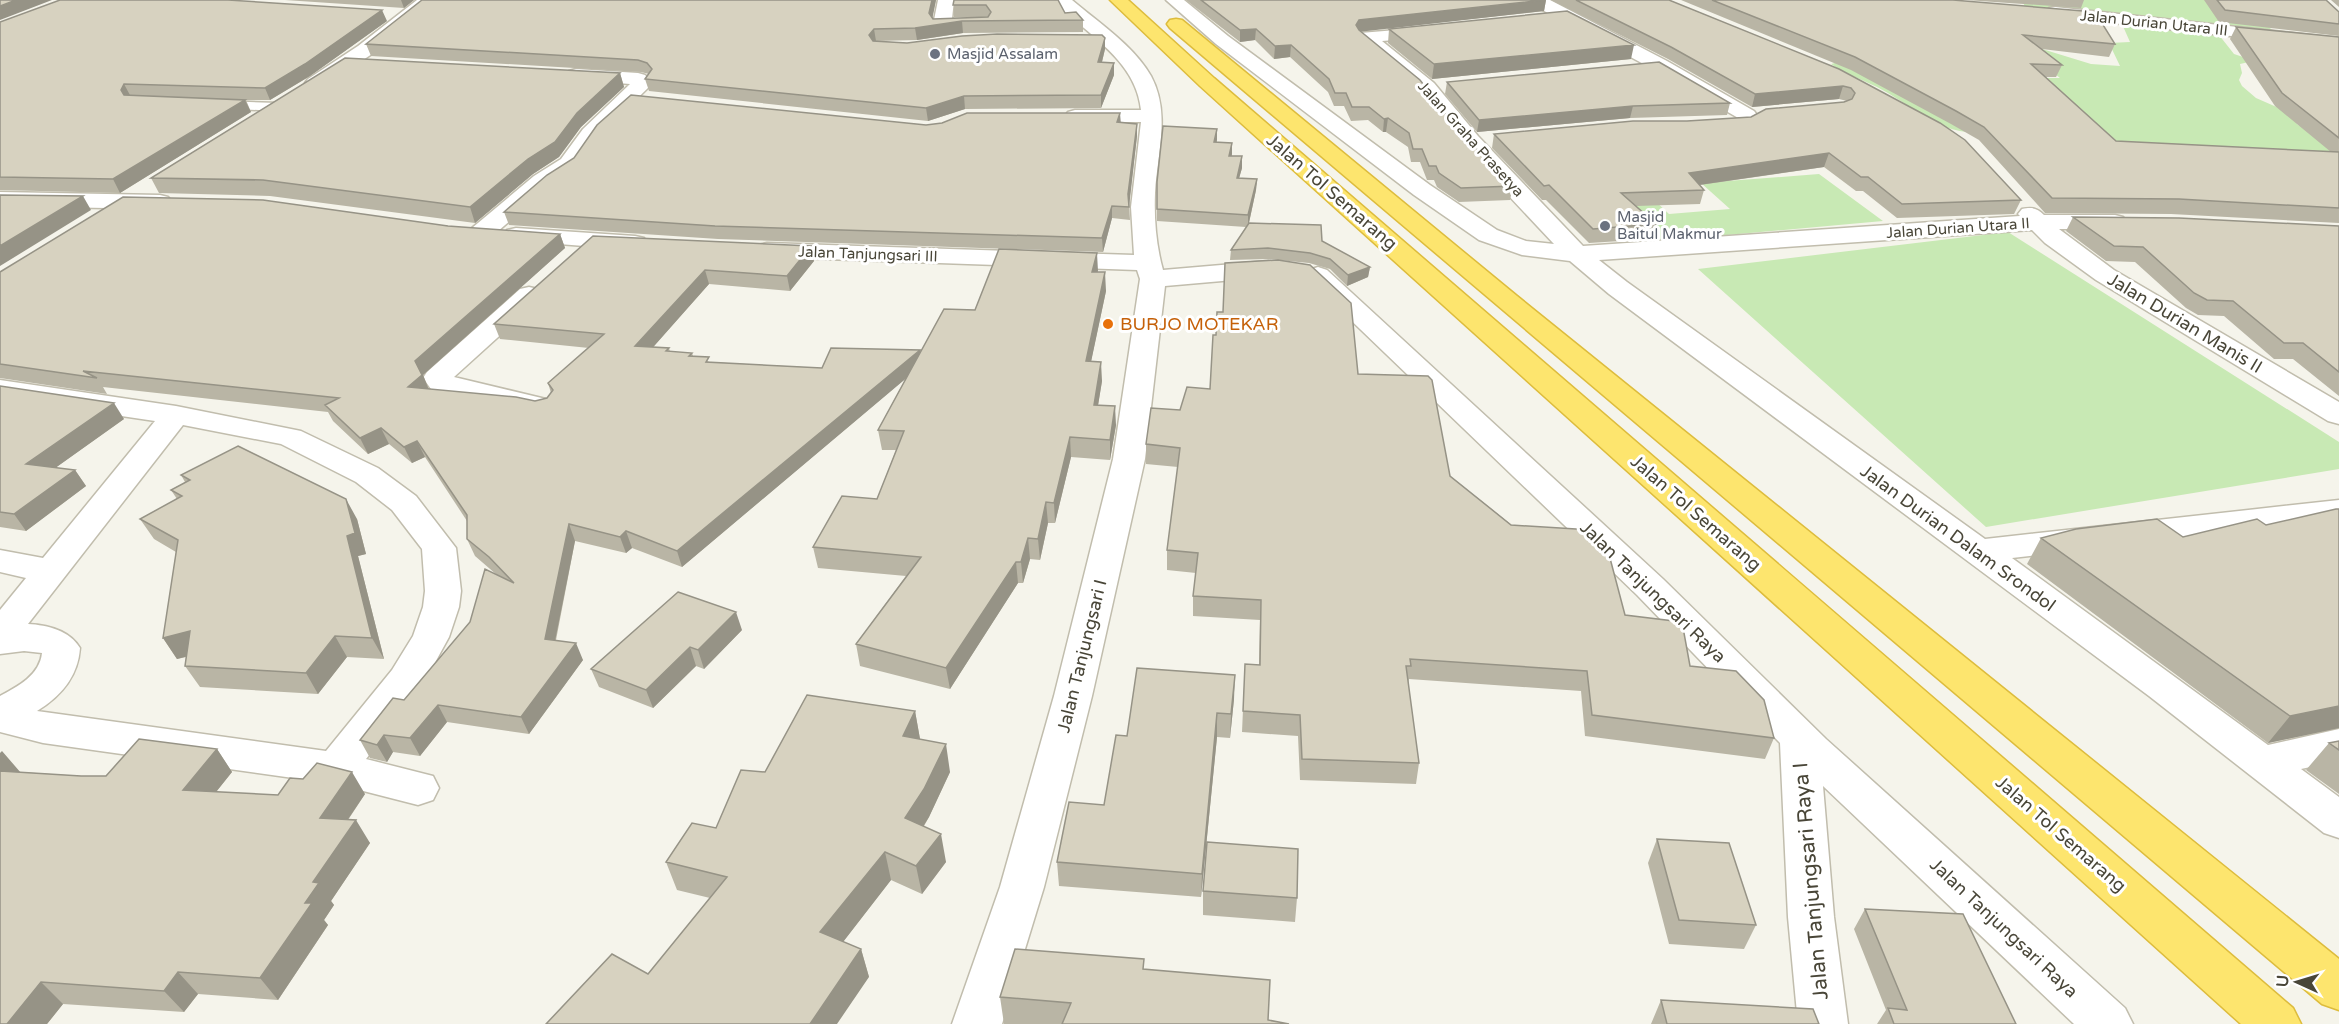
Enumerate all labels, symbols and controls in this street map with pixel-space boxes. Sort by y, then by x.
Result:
street label: Jalan Durian Utara III [2079,6,2229,40]
place label: Masjid Assalam [947,45,1058,63]
marker: Masjid Assalam [928,47,942,61]
street label: Jalan Graha Prasetya [1414,77,1528,201]
street label: Jalan Tol Semarang [1262,129,1402,255]
place label: Masjid Baitul Makmur [1617,208,1722,243]
street label: Jalan Durian Utara II [1886,214,2030,242]
marker: Masjid Baitul Makmur [1598,219,1612,233]
street label: Jalan Tanjungsari III [798,243,938,265]
street label: Jalan Durian Manis II [2104,268,2266,378]
place label: BURJO MOTEKAR [1120,313,1279,335]
marker: BURJO MOTEKAR [1101,317,1115,331]
street label: Jalan Tol Semarang [1626,450,1766,576]
street label: Jalan Durian Dalam Srondol [1856,460,2060,616]
street label: Jalan Tanjungsari Raya [1575,517,1731,667]
street label: Jalan Tanjungsari I [1052,577,1112,735]
street label: Jalan Tanjungsari Raya I [1788,761,1834,1001]
street label: Jalan Tol Semarang [1991,771,2131,897]
street label: Jalan Tanjungsari Raya [1925,854,2083,1002]
north arrow [2267,952,2327,1012]
text: U [2273,974,2293,988]

